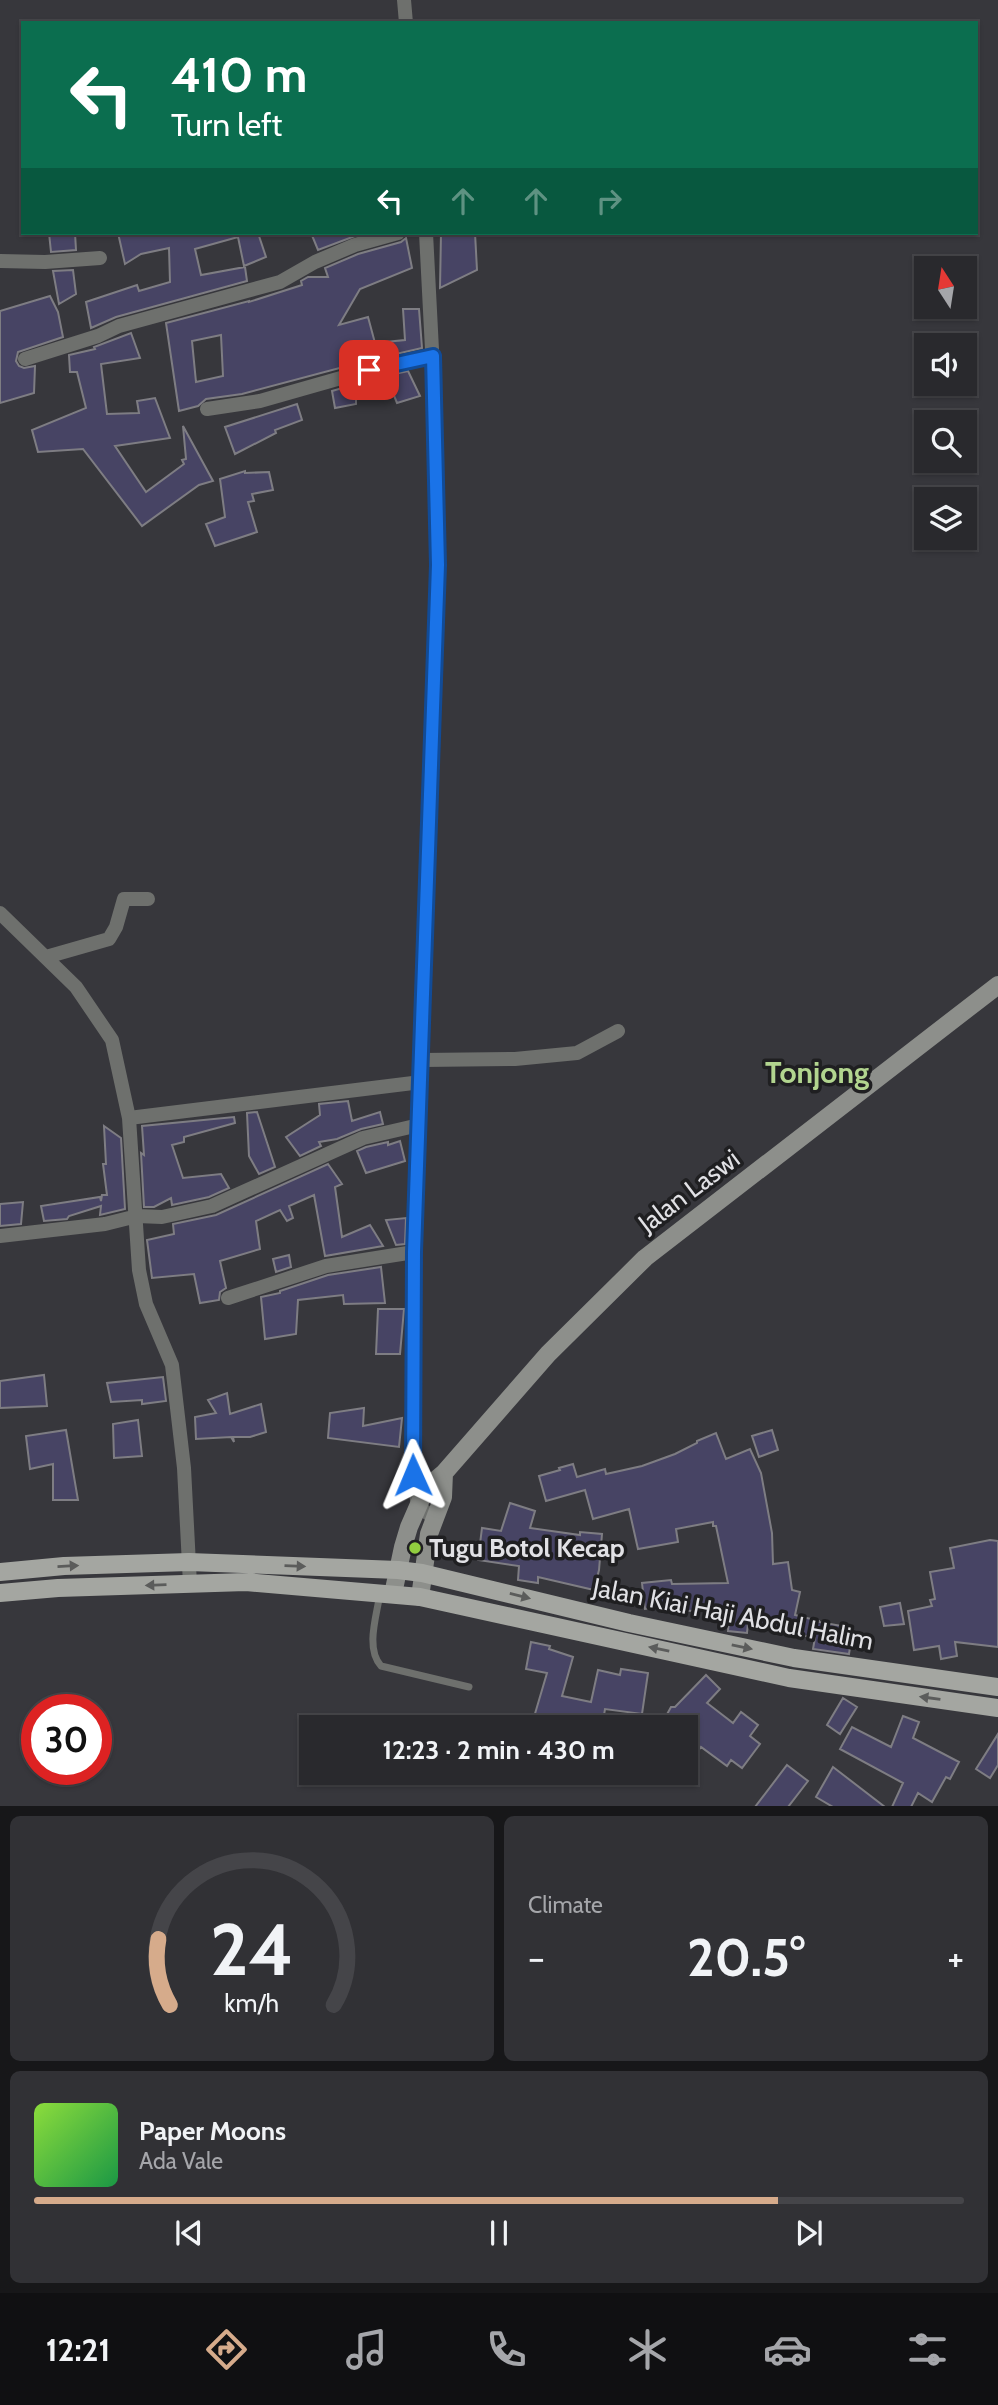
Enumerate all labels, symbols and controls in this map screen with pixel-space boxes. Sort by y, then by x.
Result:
text: 410 m [171,45,307,104]
icon: left [56,49,147,140]
text: Turn left [171,105,282,144]
icon: left [371,182,409,220]
icon: ahead [444,182,482,220]
icon: ahead [517,182,555,220]
icon: right [590,182,628,220]
north arrow [914,256,976,318]
map controls [914,256,977,550]
button: sound [914,333,977,396]
pin [339,340,399,400]
icon: arrive [350,351,388,389]
button: search [914,410,977,473]
button: layers [914,487,977,550]
district label: Tonjong [765,1054,869,1091]
street label: Jalan Laswi [631,1143,746,1240]
position arrow [376,1438,450,1512]
place label: Tugu Botol Kecap [429,1532,625,1564]
marker: Tugu Botol Kecap [407,1540,423,1556]
one-way arrow [285,1560,307,1571]
one-way arrow [57,1561,79,1572]
street label: Jalan Kiai Haji Abdul Halim [589,1571,876,1657]
one-way arrow [145,1579,167,1590]
one-way arrow [509,1591,531,1602]
one-way arrow [731,1641,753,1652]
one-way arrow [648,1644,670,1655]
one-way arrow [919,1693,941,1704]
speed limit sign: 30 [21,1694,112,1785]
text: 12:23 · 2 min · 430 m [382,1734,615,1766]
text: Climate [528,1891,603,1919]
text: 24 [210,1905,294,1993]
text: 20.5° [687,1926,805,1989]
text: − [528,1934,545,1981]
text: + [947,1934,964,1981]
text: km/h [225,1987,279,2017]
text: Paper Moons [139,2115,286,2147]
text: Ada Vale [139,2147,223,2175]
icon: previous [170,2214,208,2252]
icon: pause [480,2214,518,2252]
icon: next [790,2214,828,2252]
icon: directions [202,2325,251,2374]
icon: music [342,2325,391,2374]
icon: phone [482,2325,531,2374]
icon: climate [623,2325,672,2374]
icon: car [763,2325,812,2374]
icon: filters [903,2325,952,2374]
text: 12:21 [46,2330,110,2369]

